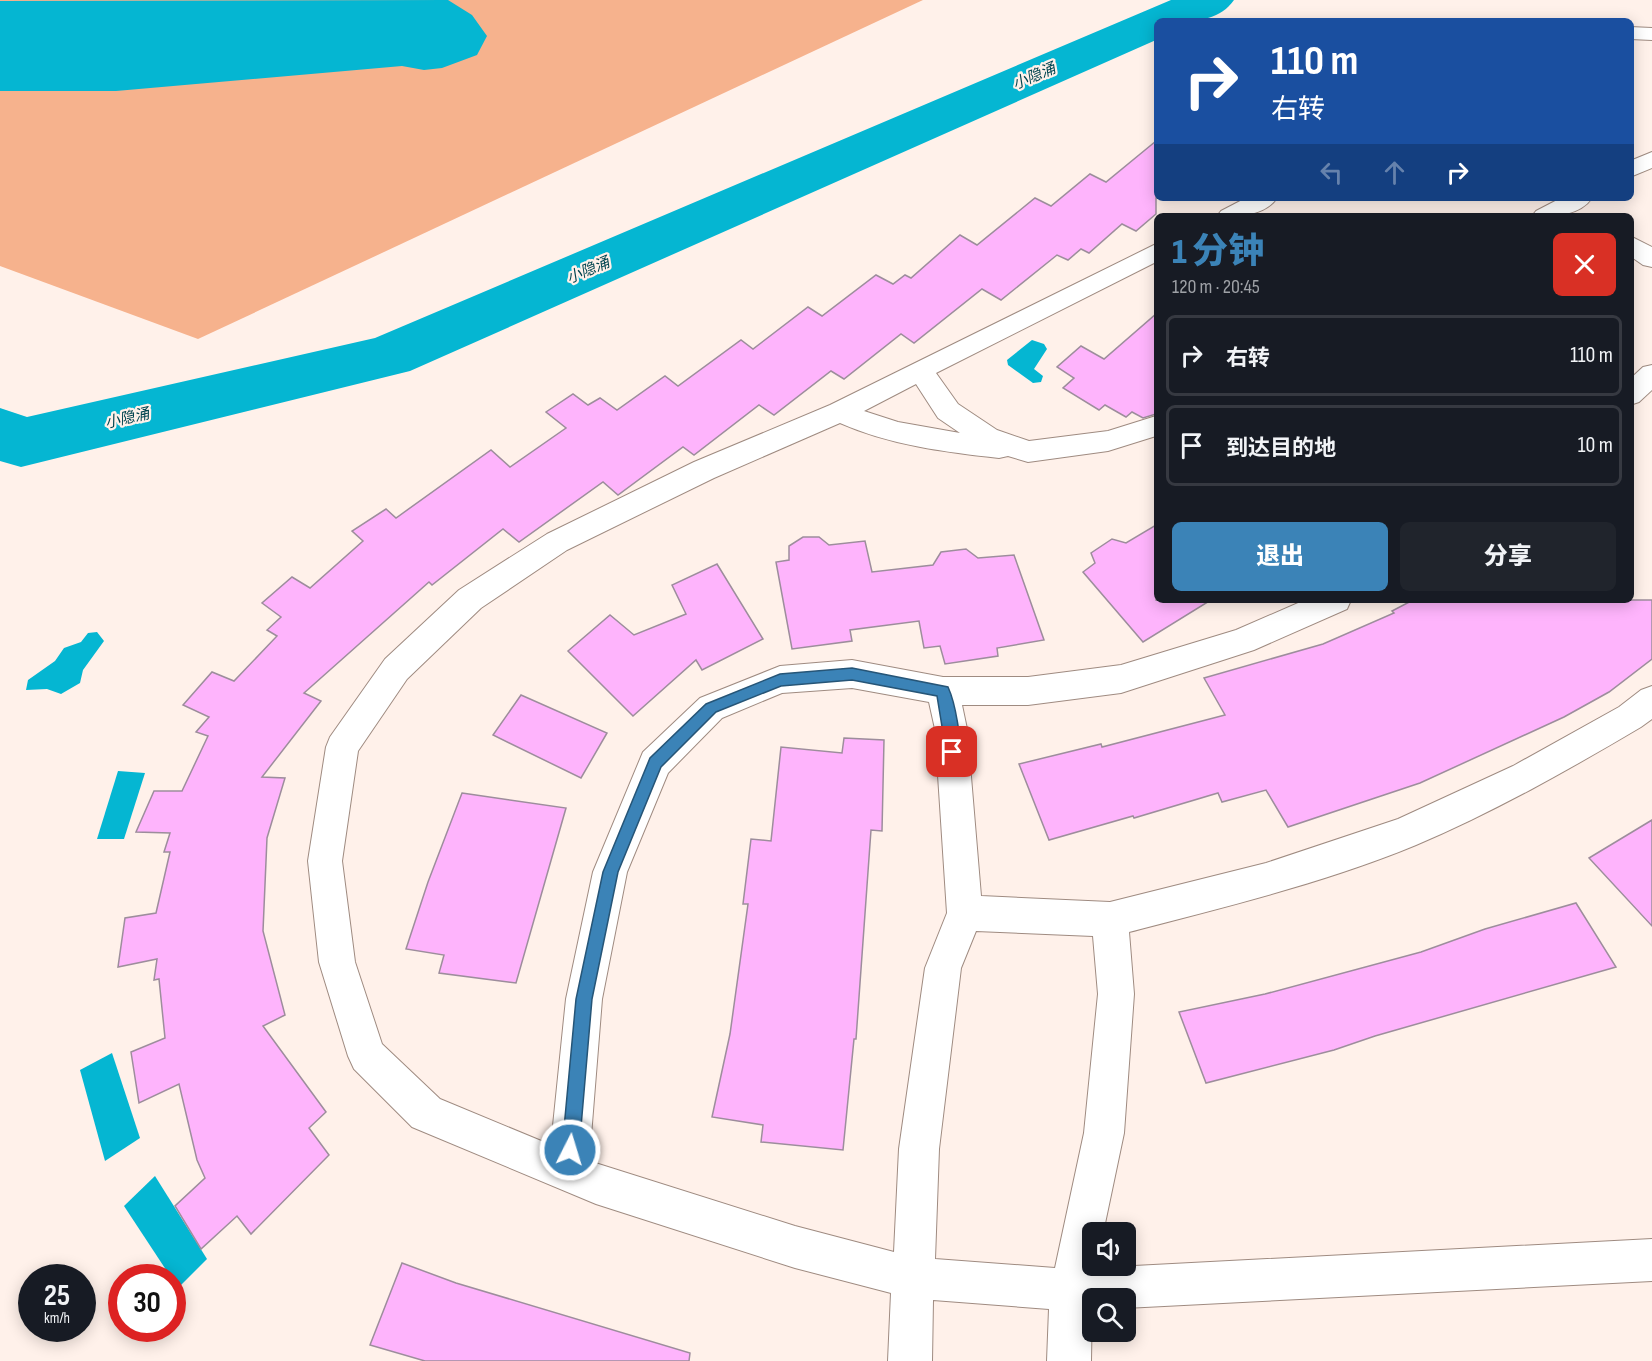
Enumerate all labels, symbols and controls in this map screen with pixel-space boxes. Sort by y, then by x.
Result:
text: 110 m [1271,36,1358,87]
icon: right [1172,42,1250,120]
water label: 小隐涌 [1010,58,1060,94]
text: 右转 [1271,94,1325,126]
icon: left [1315,156,1348,189]
icon: ahead [1378,156,1411,189]
icon: right [1441,156,1474,189]
text: 1 分钟 [1172,231,1264,274]
button: close [1553,233,1616,296]
water label: 小隐涌 [564,252,614,288]
text: 120 m · 20:45 [1172,275,1260,299]
icon: right [1175,339,1208,372]
text: 110 m [1570,342,1613,369]
text: 右转 [1226,345,1270,372]
water label: 小隐涌 [103,404,153,433]
icon: arrive [1175,429,1208,462]
text: 10 m [1578,432,1613,459]
text: 到达目的地 [1226,435,1336,462]
button: 退出 [1172,522,1388,591]
button: 分享 [1400,522,1616,591]
pin [926,726,977,777]
icon: arrive [935,735,968,768]
position arrow [538,1118,602,1182]
map controls [1082,1222,1136,1342]
button: sound [1082,1222,1136,1276]
speed limit sign: 30 [108,1264,186,1342]
text: 25 [44,1278,70,1314]
button: search [1082,1288,1136,1342]
text: km/h [44,1309,70,1328]

